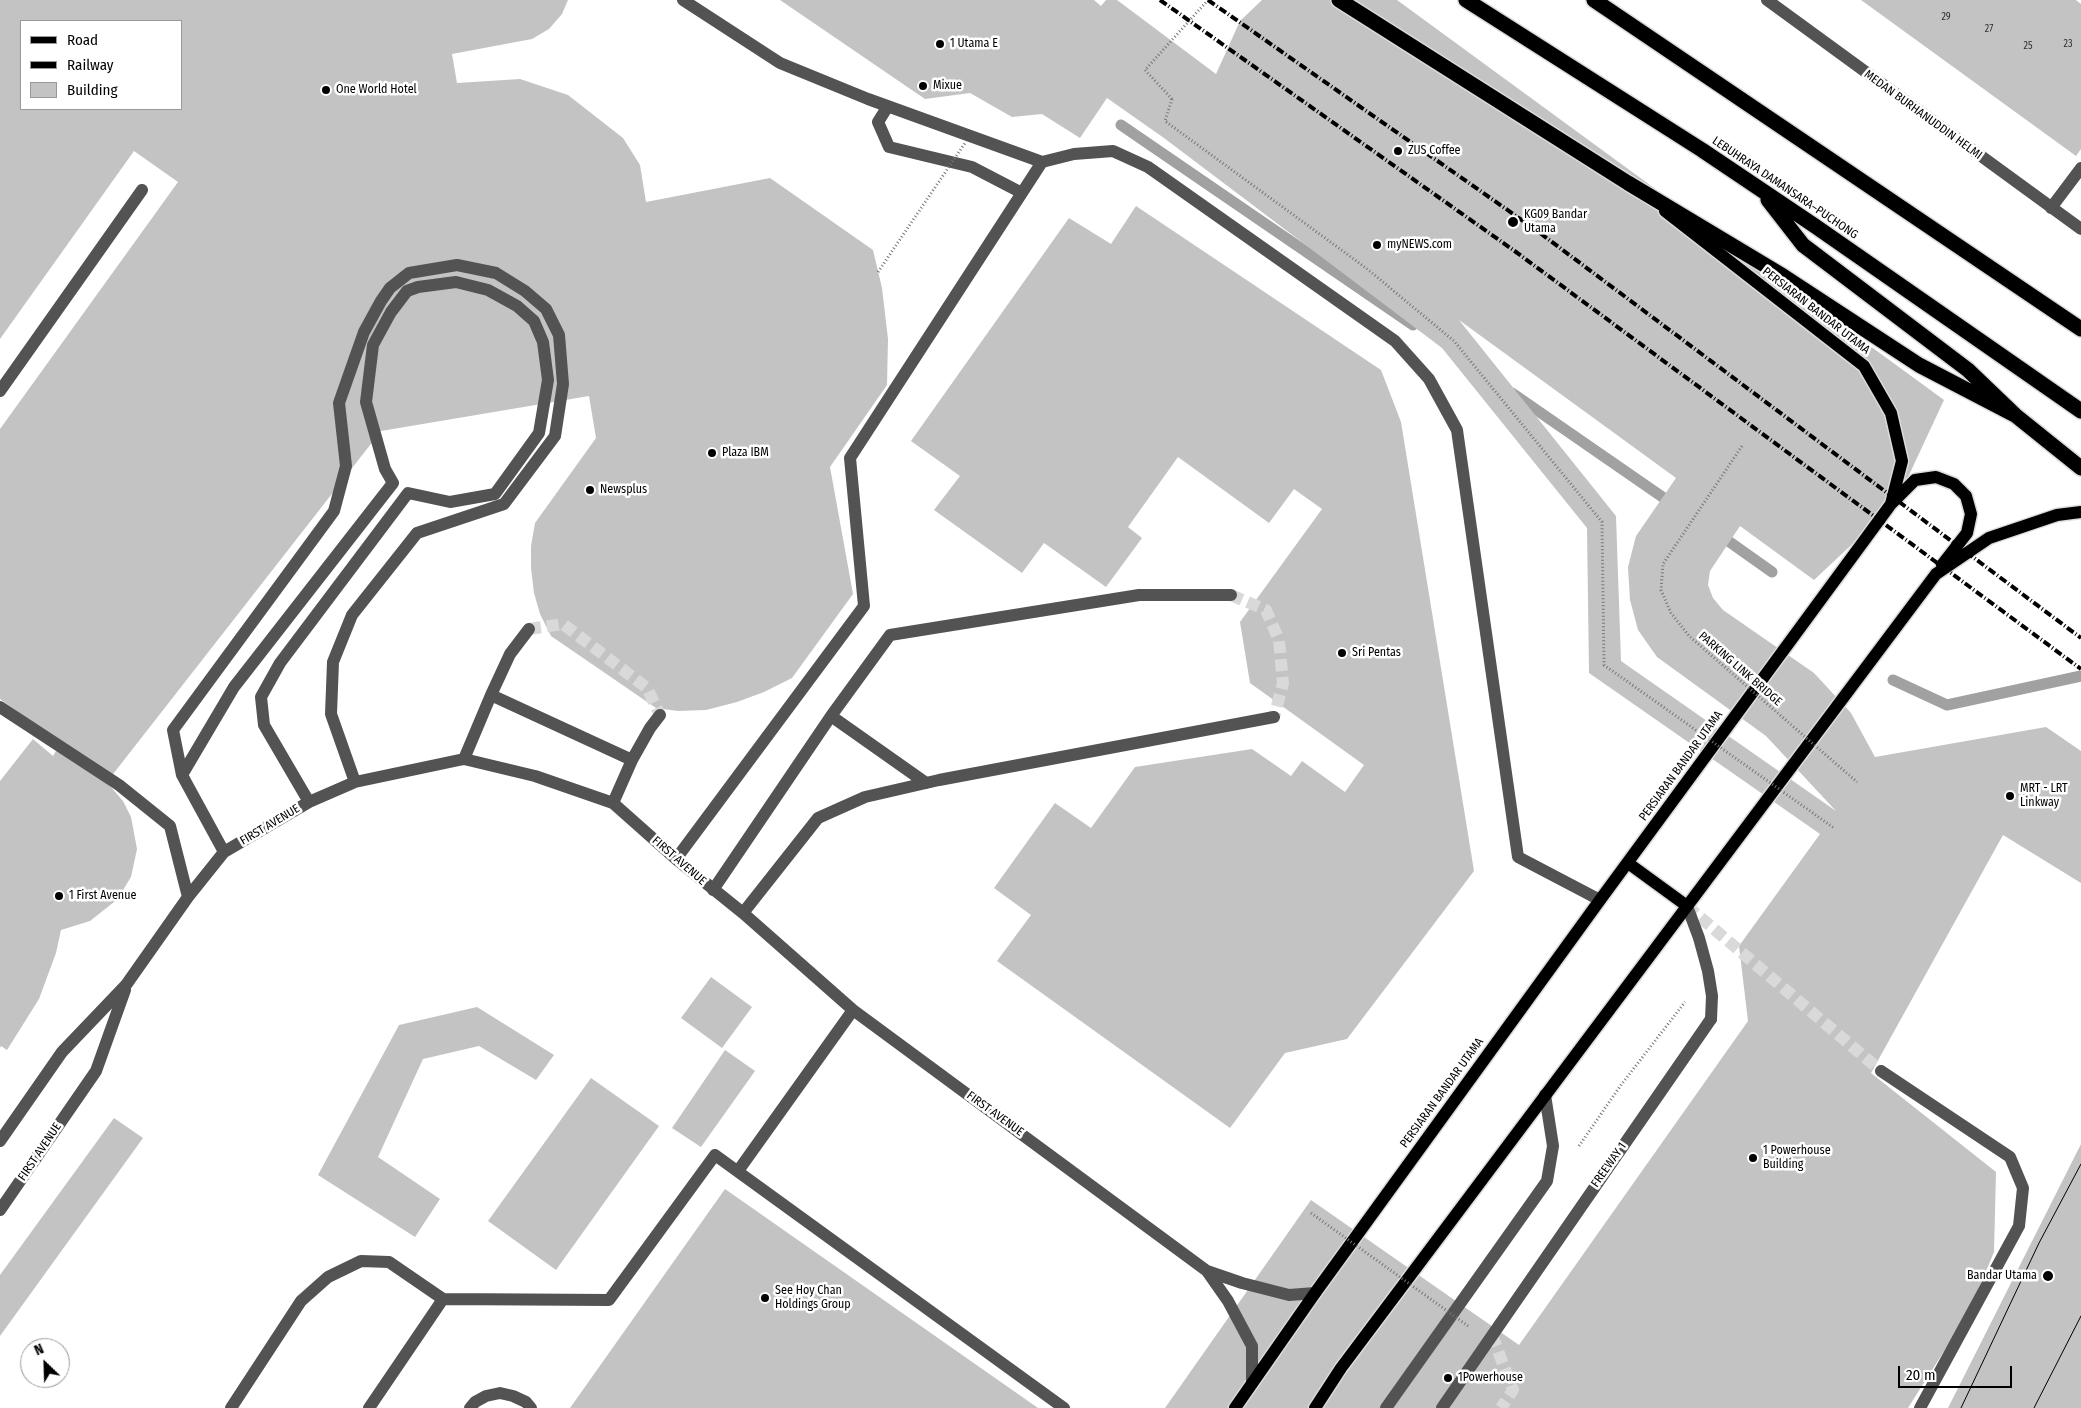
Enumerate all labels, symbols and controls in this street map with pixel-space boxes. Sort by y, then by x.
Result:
house number: 29 [1941,11,1951,23]
legend [20,20,182,110]
house number: 27 [1985,23,1993,35]
text: Road [67,31,98,49]
place label: 1 Utama E [950,37,998,51]
marker: 1 Utama E [934,38,946,50]
house number: 23 [2064,38,2072,50]
house number: 25 [2024,40,2032,52]
text: Railway [67,56,114,74]
street label: MEDAN BURHANUDDIN HELMI [1861,67,1985,163]
place label: Mixue [933,79,962,93]
marker: Mixue [917,80,929,92]
text: Building [67,81,118,99]
place label: One World Hotel [336,83,417,97]
marker: One World Hotel [320,84,332,96]
street label: LEBUHRAYA DAMANSARA–PUCHONG [1709,134,1861,242]
place label: ZUS Coffee [1408,144,1461,158]
marker: ZUS Coffee [1392,145,1404,157]
place label: KG09 Bandar Utama [1524,208,1587,236]
marker: KG09 Bandar Utama [1506,215,1520,229]
place label: myNEWS.com [1387,238,1452,252]
marker: myNEWS.com [1371,239,1383,251]
street label: PERSIARAN BANDAR UTAMA [1759,265,1873,357]
place label: Plaza IBM [722,446,769,460]
marker: Plaza IBM [706,447,718,459]
place label: Newsplus [600,483,647,497]
marker: Newsplus [584,484,596,496]
street label: PARKING LINK BRIDGE [1695,629,1785,709]
place label: Sri Pentas [1352,646,1401,660]
marker: Sri Pentas [1336,647,1348,659]
street label: PERSIARAN BANDAR UTAMA [1636,708,1726,824]
place label: MRT - LRT Linkway [2020,782,2068,810]
marker: MRT - LRT Linkway [2004,790,2016,802]
street label: FIRST AVENUE [238,802,302,848]
street label: FIRST AVENUE [649,834,709,888]
place label: 1 First Avenue [69,889,136,903]
marker: 1 First Avenue [53,890,65,902]
street label: PERSIARAN BANDAR UTAMA [1397,1035,1487,1151]
street label: FIRST AVENUE [964,1089,1026,1139]
street label: FIRST AVENUE [15,1120,65,1184]
street label: FREEWAY 1 [1588,1140,1630,1190]
place label: 1 Powerhouse Building [1763,1144,1831,1172]
marker: 1 Powerhouse Building [1747,1152,1759,1164]
place label: Bandar Utama [1967,1269,2037,1283]
marker: Bandar Utama [2041,1269,2055,1283]
place label: See Hoy Chan Holdings Group [775,1284,851,1312]
marker: See Hoy Chan Holdings Group [759,1292,771,1304]
north arrow [20,1338,70,1388]
text: N [32,1340,46,1359]
scale bar [1901,1356,2015,1388]
text: 20 m [1906,1366,1936,1384]
place label: 1Powerhouse [1458,1371,1523,1385]
marker: 1Powerhouse [1442,1372,1454,1384]

